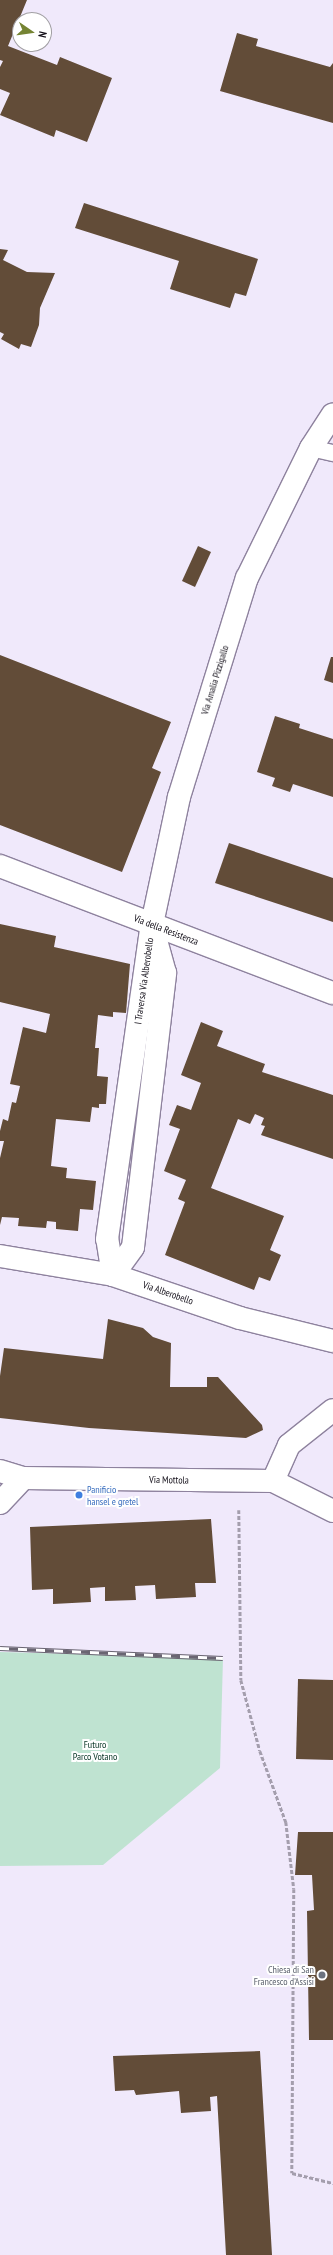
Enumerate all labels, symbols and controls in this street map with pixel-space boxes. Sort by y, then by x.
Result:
north arrow [12,12,52,52]
text: N [35,30,50,39]
street label: Via Amalia Pizzigallo [199,644,231,716]
street label: Via della Resistenza [132,912,200,948]
street label: I Traversa Via Alberobello [132,937,156,1025]
street label: Via Alberobello [141,1279,195,1307]
street label: Via Mottola [149,1474,189,1486]
place label: Panificio hansel e gretel [87,1483,138,1506]
marker: Panificio hansel e gretel [74,1490,84,1500]
park label: Futuro Parco Votano [73,1738,117,1762]
place label: Chiesa di San Francesco d'Assisi [254,1963,314,1986]
marker: Chiesa di San Francesco d'Assisi [317,1970,327,1980]

